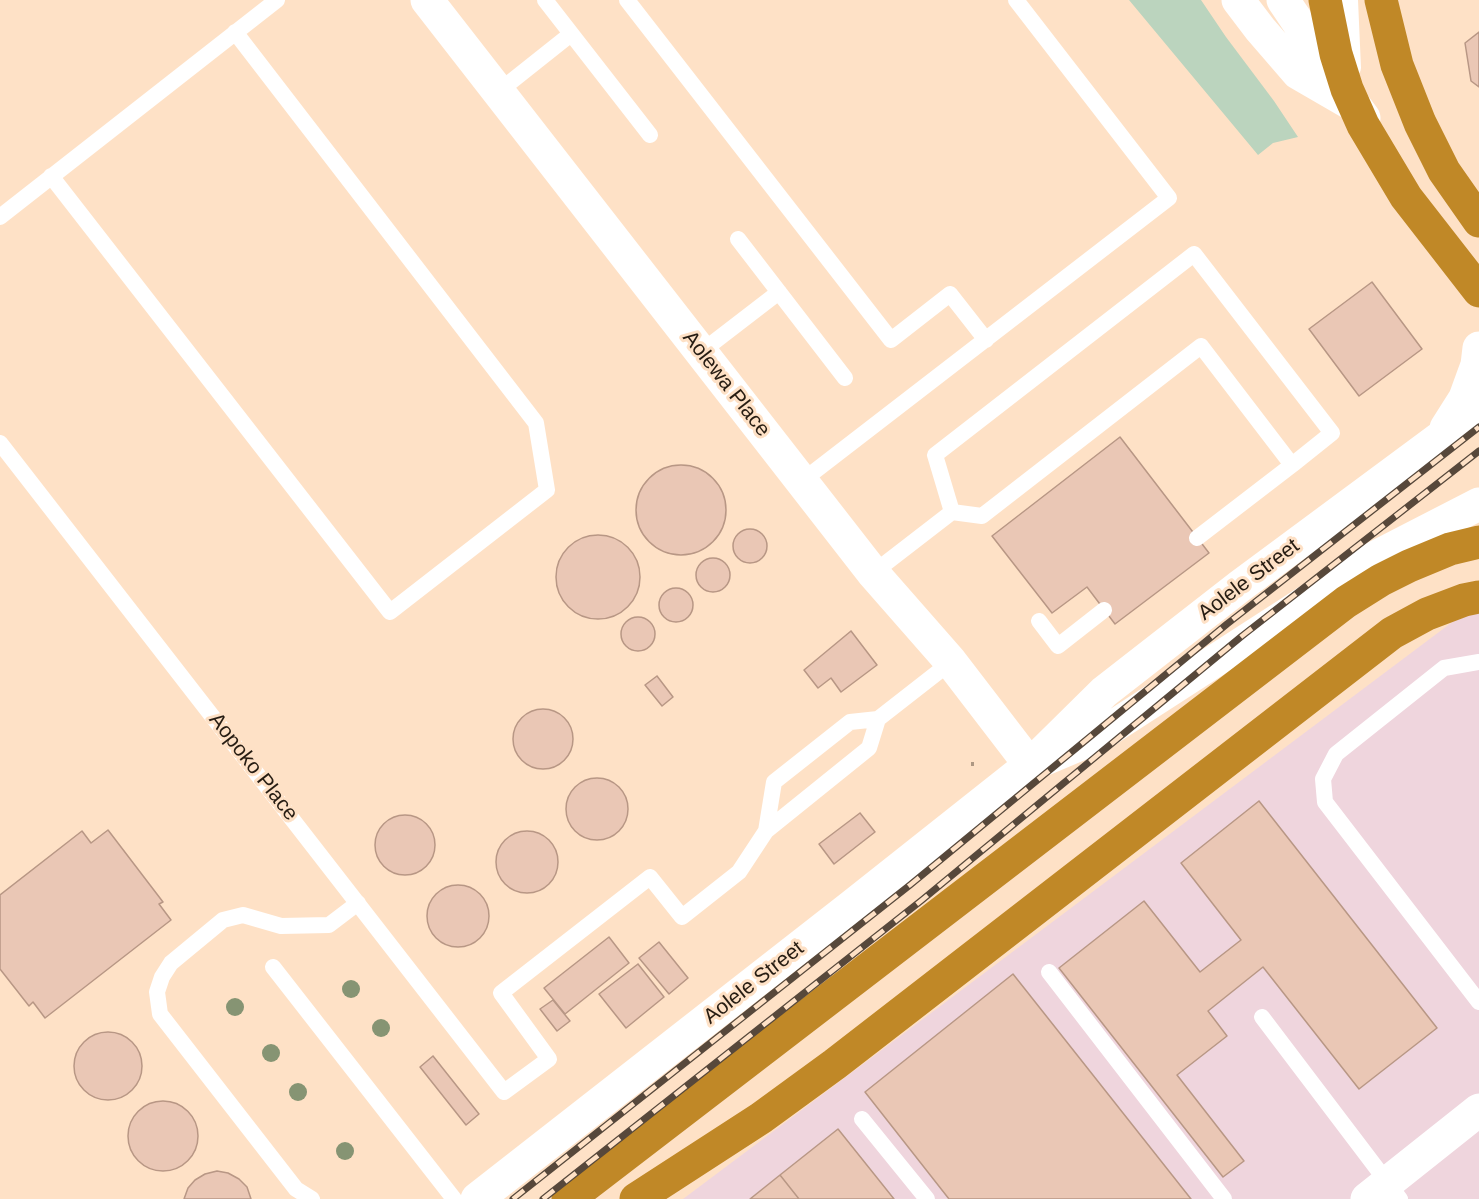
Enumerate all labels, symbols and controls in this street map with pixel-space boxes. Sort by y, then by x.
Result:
street label: Aolewa Place [677,326,775,442]
street label: Aolele Street [1193,534,1305,626]
street label: Aopoko Place [203,708,303,826]
street label: Aolele Street [699,936,809,1030]

